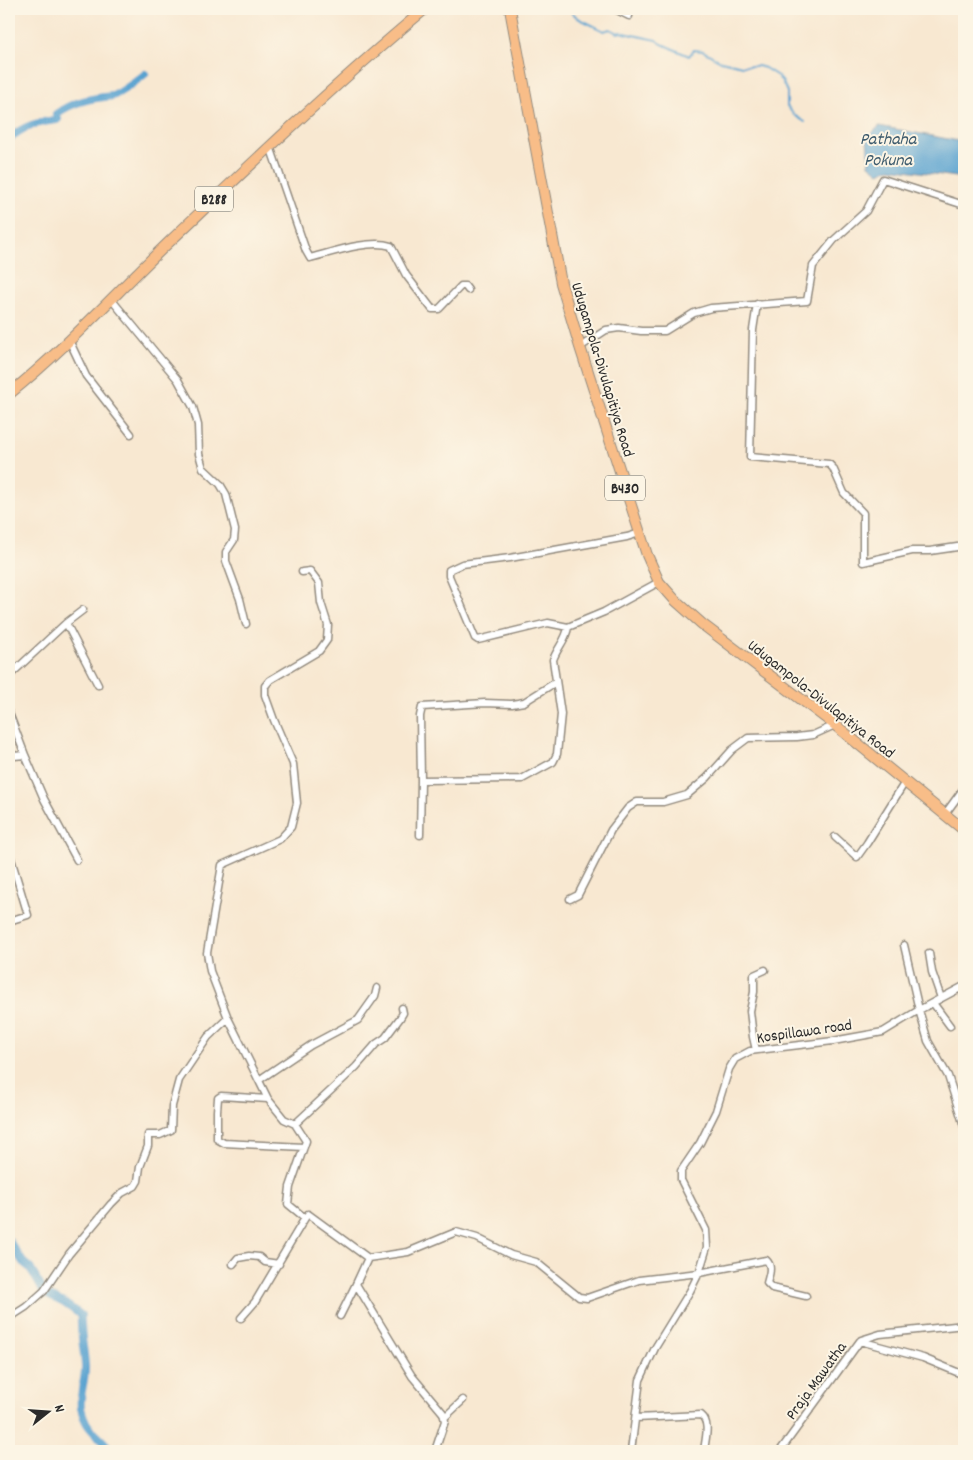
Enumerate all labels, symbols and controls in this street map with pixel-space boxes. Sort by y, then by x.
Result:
water label: Pathaha Pokuna [860,128,918,174]
road number: B288 [195,186,233,212]
street label: Udugampola-Divulapitiya Road [564,280,639,460]
road number: B430 [605,476,645,500]
street label: Udugampola-Divulapitiya Road [742,635,899,765]
street label: Kospillawa road [755,1014,854,1051]
street label: Praja Mawatha [781,1337,854,1425]
north arrow [22,1388,72,1438]
text: N [48,1403,69,1415]

